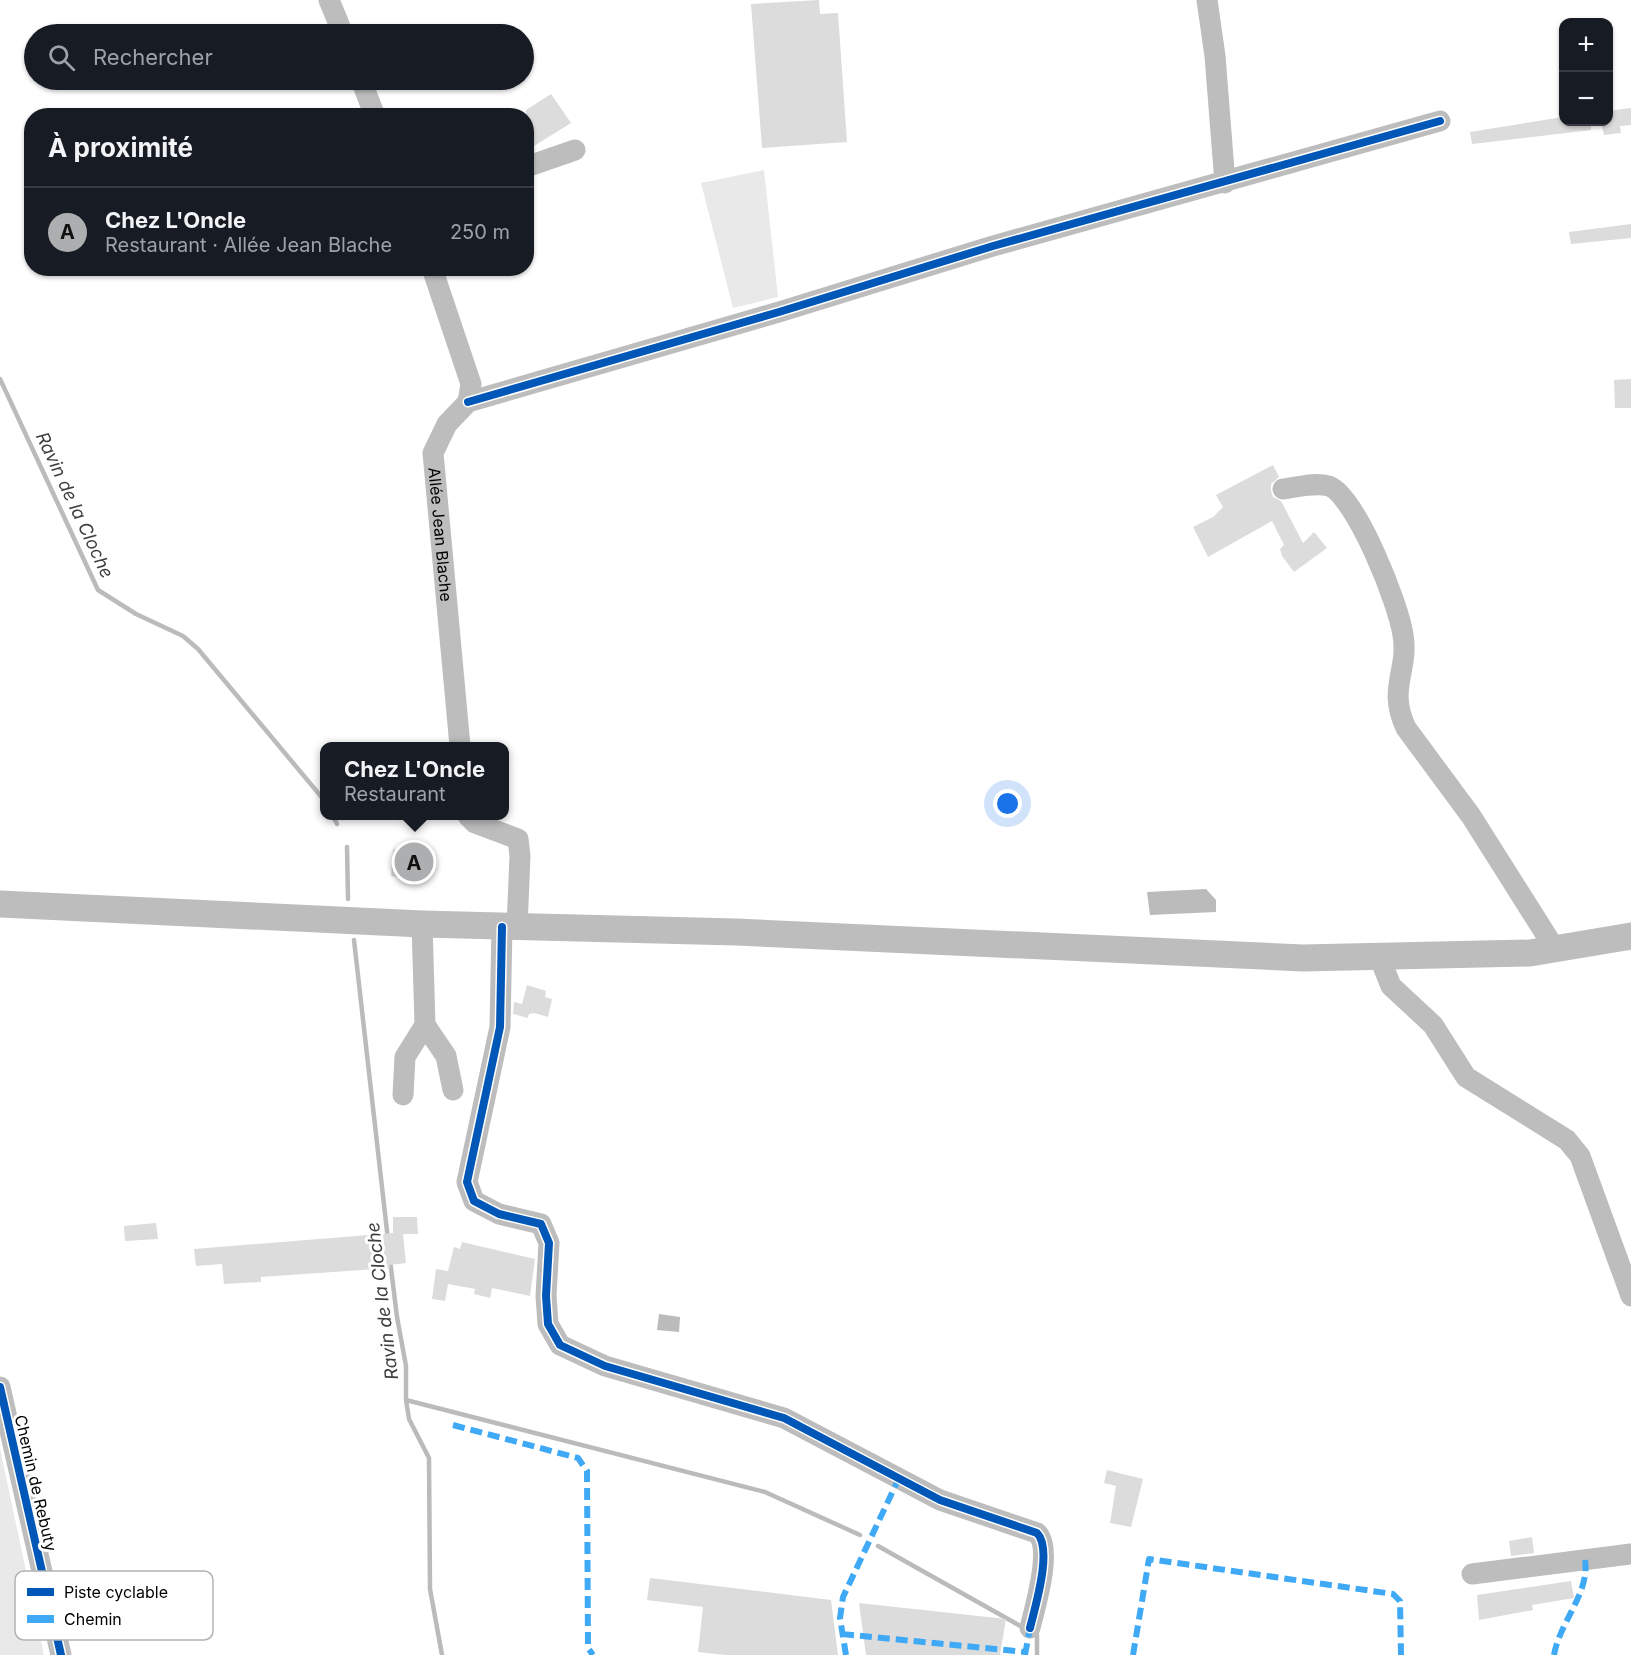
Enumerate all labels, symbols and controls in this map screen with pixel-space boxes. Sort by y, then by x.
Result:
map controls [1559,18,1613,126]
button: + [1559,18,1613,72]
search box [24,24,534,90]
icon: search [45,41,78,74]
text: Rechercher [93,44,213,70]
button: − [1559,72,1613,126]
text: À proximité [48,132,193,163]
text: Chez L'Oncle [105,207,246,233]
text: A [60,220,75,244]
text: 250 m [450,220,510,244]
text: Restaurant · Allée Jean Blache [105,233,392,257]
water label: Ravin de la Cloche [32,429,118,581]
street label: Allée Jean Blache [424,466,457,602]
popup [320,742,509,820]
text: Chez L'Oncle [344,756,485,782]
text: Restaurant [344,782,446,806]
your location [993,789,1022,818]
pin: A [394,840,434,884]
water label: Ravin de la Cloche [362,1221,402,1381]
street label: Chemin de Rebuty [11,1413,61,1553]
legend [15,1571,213,1640]
text: Piste cyclable [64,1582,168,1602]
text: Chemin [64,1609,122,1629]

